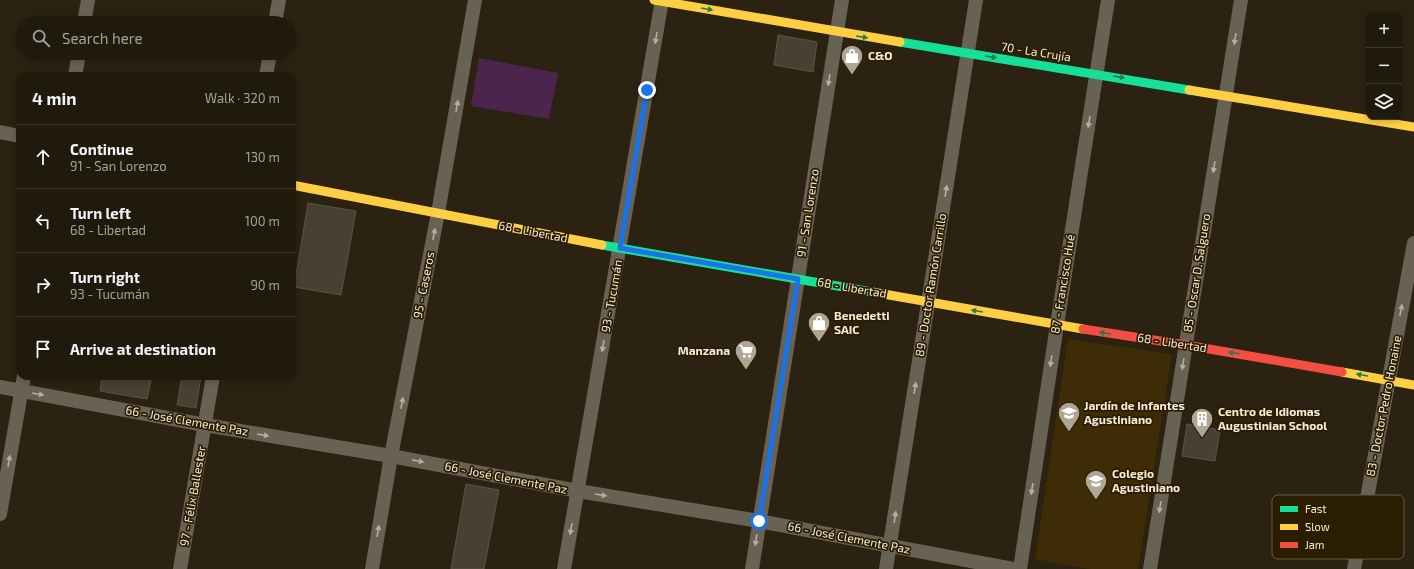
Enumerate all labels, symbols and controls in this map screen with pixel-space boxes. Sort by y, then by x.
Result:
one-way arrow [701,6,713,12]
map controls [1366,12,1402,120]
button: + [1366,12,1402,48]
search box [16,16,296,60]
icon: search [30,27,52,49]
text: Search here [62,29,143,47]
one-way arrow [653,32,659,45]
one-way arrow [1231,32,1237,45]
one-way arrow [856,34,868,40]
street label: 70 - La Crujía [1000,39,1072,64]
shop icon: C&O [839,43,865,76]
place label: C&O [868,48,893,62]
button: − [1366,48,1402,84]
one-way arrow [985,54,997,60]
one-way arrow [826,74,832,86]
one-way arrow [1113,74,1125,80]
route end [638,81,656,99]
button: layers [1366,84,1402,120]
text: 4 min [32,88,76,108]
text: Walk · 320 m [205,90,280,106]
one-way arrow [454,100,460,112]
one-way arrow [1086,115,1092,128]
text: Continue [70,140,133,158]
icon: ahead [32,146,54,168]
text: 130 m [245,149,280,165]
text: 91 - San Lorenzo [70,158,167,174]
one-way arrow [1211,161,1217,173]
street label: 91 - San Lorenzo [793,167,821,258]
one-way arrow [943,185,949,197]
text: Turn left [70,204,131,222]
icon: left [32,210,54,232]
street label: 89 - Doctor Ramón Carrillo [912,212,948,358]
street label: 85 - Oscar D. Salguero [1180,212,1212,333]
text: 100 m [245,213,280,229]
street label: 68 - Libertad [497,217,569,245]
text: 68 - Libertad [70,222,146,238]
one-way arrow [431,228,437,240]
street label: 87 - Francisco Hué [1047,233,1077,334]
street label: 95 - Caseros [410,250,436,319]
street label: 93 - Tucumán [598,258,624,333]
text: Turn right [70,268,140,286]
icon: right [32,274,54,296]
street label: 68 - Libertad [816,274,888,300]
text: 90 m [250,277,280,293]
text: 93 - Tucumán [70,286,150,302]
one-way arrow [1399,304,1405,317]
place label: Benedetti SAIC [834,308,890,336]
one-way arrow [971,308,983,314]
shop icon: Benedetti SAIC [806,310,832,343]
one-way arrow [1099,330,1111,336]
street label: 68 - Libertad [1136,330,1208,354]
street label: 83 - Doctor Pedro Honaine [1362,334,1404,477]
icon: arrive [32,338,54,360]
supermarket icon: Manzana [733,338,759,371]
text: Arrive at destination [70,340,216,358]
one-way arrow [600,340,606,352]
place label: Manzana [678,343,730,357]
one-way arrow [1228,350,1240,356]
one-way arrow [1048,354,1054,367]
one-way arrow [1179,358,1185,370]
one-way arrow [1356,372,1368,378]
one-way arrow [912,382,918,394]
one-way arrow [32,392,44,398]
one-way arrow [399,397,405,409]
place label: Jardín de Infantes Agustiniano [1084,398,1185,426]
school or university icon: Jardín de Infantes Agustiniano [1056,400,1082,433]
street label: 66 - José Clemente Paz [125,402,250,438]
place label: Centro de Idiomas Augustinian School [1218,404,1327,432]
building icon: Centro de Idiomas Augustinian School [1189,406,1215,439]
one-way arrow [257,432,269,438]
street label: 97 - Félix Ballester [176,444,208,547]
one-way arrow [6,455,12,468]
one-way arrow [412,458,425,464]
street label: 66 - José Clemente Paz [444,458,569,496]
place label: Colegio Agustiniano [1112,466,1180,494]
school or university icon: Colegio Agustiniano [1083,468,1109,501]
one-way arrow [1029,483,1035,495]
one-way arrow [595,492,607,498]
legend [1272,495,1404,559]
one-way arrow [1157,501,1163,513]
text: Fast [1305,502,1327,515]
one-way arrow [892,511,898,523]
route start [750,512,768,530]
street label: 66 - José Clemente Paz [787,518,912,556]
text: Slow [1305,520,1330,533]
one-way arrow [568,523,574,535]
one-way arrow [376,524,382,537]
one-way arrow [753,534,759,546]
text: Jam [1305,538,1324,551]

